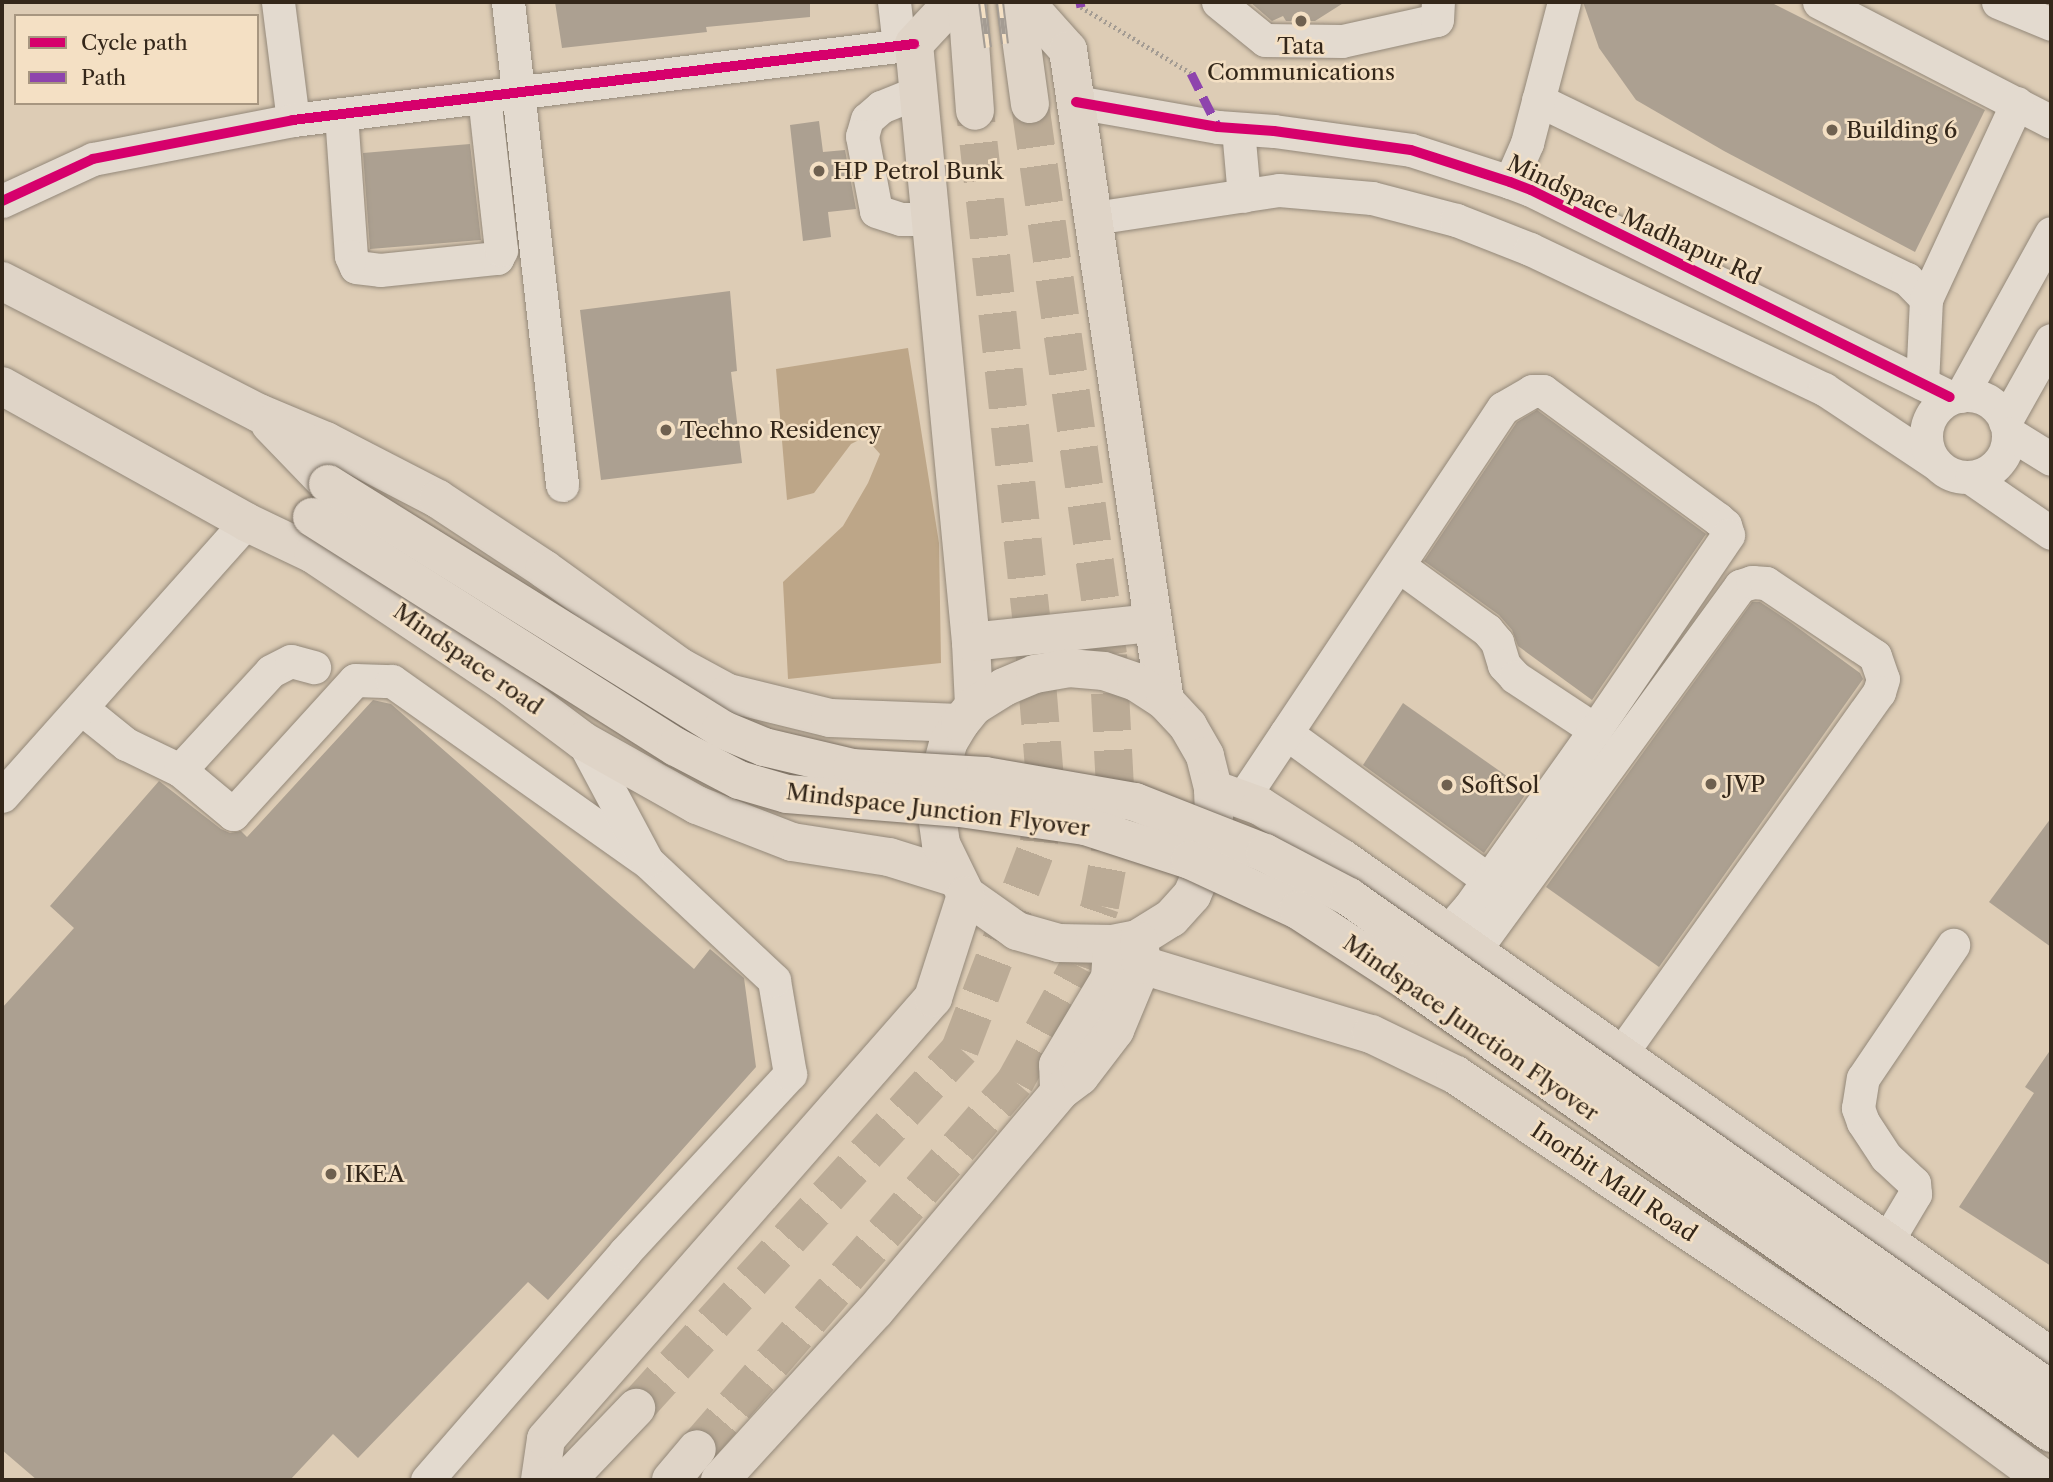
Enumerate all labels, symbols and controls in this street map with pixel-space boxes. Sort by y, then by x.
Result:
marker: Tata Communications [1293,13,1309,29]
legend [14,14,259,105]
text: Cycle path [81,30,188,55]
place label: Tata Communications [1207,32,1395,86]
text: Path [81,65,126,90]
place label: Building 6 [1846,116,1957,144]
marker: Building 6 [1824,122,1840,138]
street label: Mindspace Madhapur Rd [1503,149,1765,291]
place label: HP Petrol Bunk [833,157,1004,185]
marker: HP Petrol Bunk [811,163,827,179]
place label: Techno Residency [680,416,881,444]
marker: Techno Residency [658,422,674,438]
street label: Mindspace road [388,597,548,721]
place label: JVP [1725,770,1765,798]
place label: SoftSol [1461,771,1539,799]
marker: JVP [1703,776,1719,792]
marker: SoftSol [1439,777,1455,793]
street label: Mindspace Junction Flyover [785,778,1091,842]
street label: Mindspace Junction Flyover [1338,929,1604,1127]
street label: Inorbit Mall Road [1526,1116,1702,1248]
place label: IKEA [345,1160,404,1188]
marker: IKEA [323,1166,339,1182]

